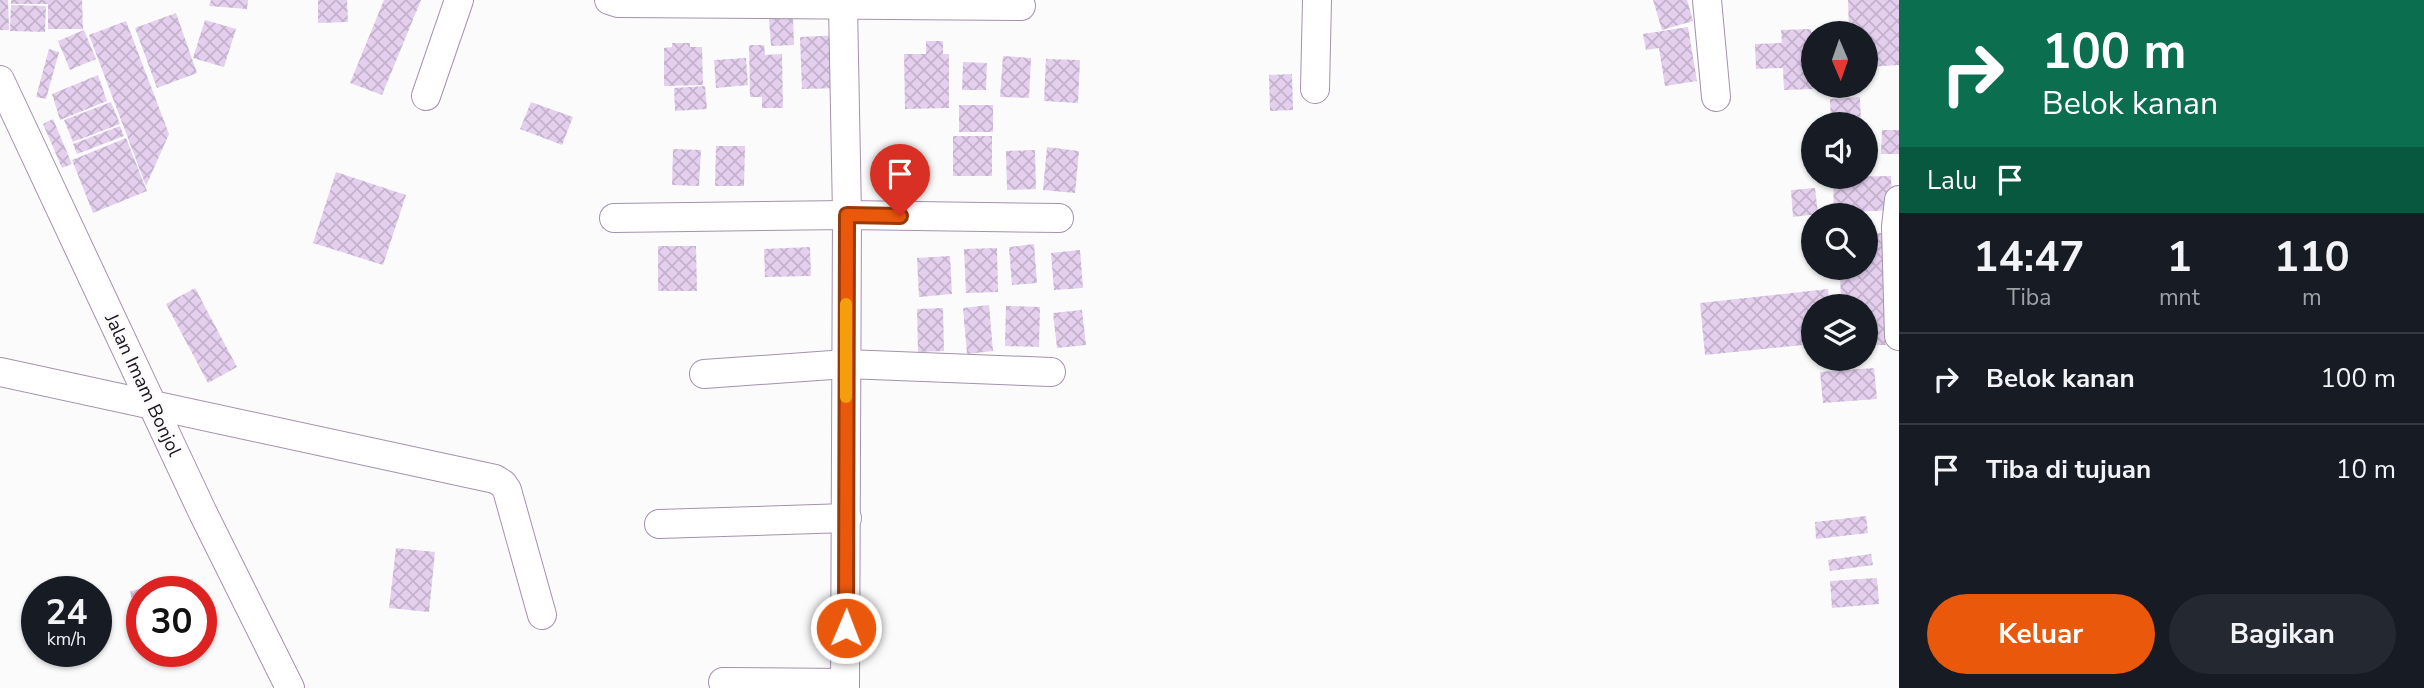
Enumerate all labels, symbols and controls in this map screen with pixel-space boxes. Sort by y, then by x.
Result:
text: 100 m [2042,18,2186,85]
north arrow [1801,21,1878,98]
map controls [1801,21,1878,371]
icon: right [1927,28,2018,119]
text: Belok kanan [2042,82,2218,125]
button: sound [1801,112,1878,189]
pin [870,144,930,216]
icon: arrive [881,155,919,193]
icon: arrive [1991,161,2029,199]
text: Lalu [1927,163,1977,198]
button: search [1801,203,1878,280]
text: 14:47 [1973,229,2085,286]
text: 1 [2167,229,2192,286]
text: 110 [2274,229,2350,286]
text: Tiba [2007,282,2051,313]
text: mnt [2159,282,2200,313]
text: m [2302,282,2322,313]
button: layers [1801,294,1878,371]
street label: Jalan Imam Bonjol [98,308,188,461]
icon: right [1927,360,1965,398]
text: Belok kanan [1986,361,2135,396]
text: 100 m [2320,361,2396,396]
icon: arrive [1927,451,1965,489]
text: Tiba di tujuan [1986,452,2151,487]
text: 10 m [2336,452,2396,487]
speed limit sign: 30 [126,576,217,667]
text: 24 [45,589,88,636]
position arrow [809,591,883,665]
button: Keluar [1927,594,2155,674]
button: Bagikan [2169,594,2396,674]
text: km/h [47,627,86,651]

